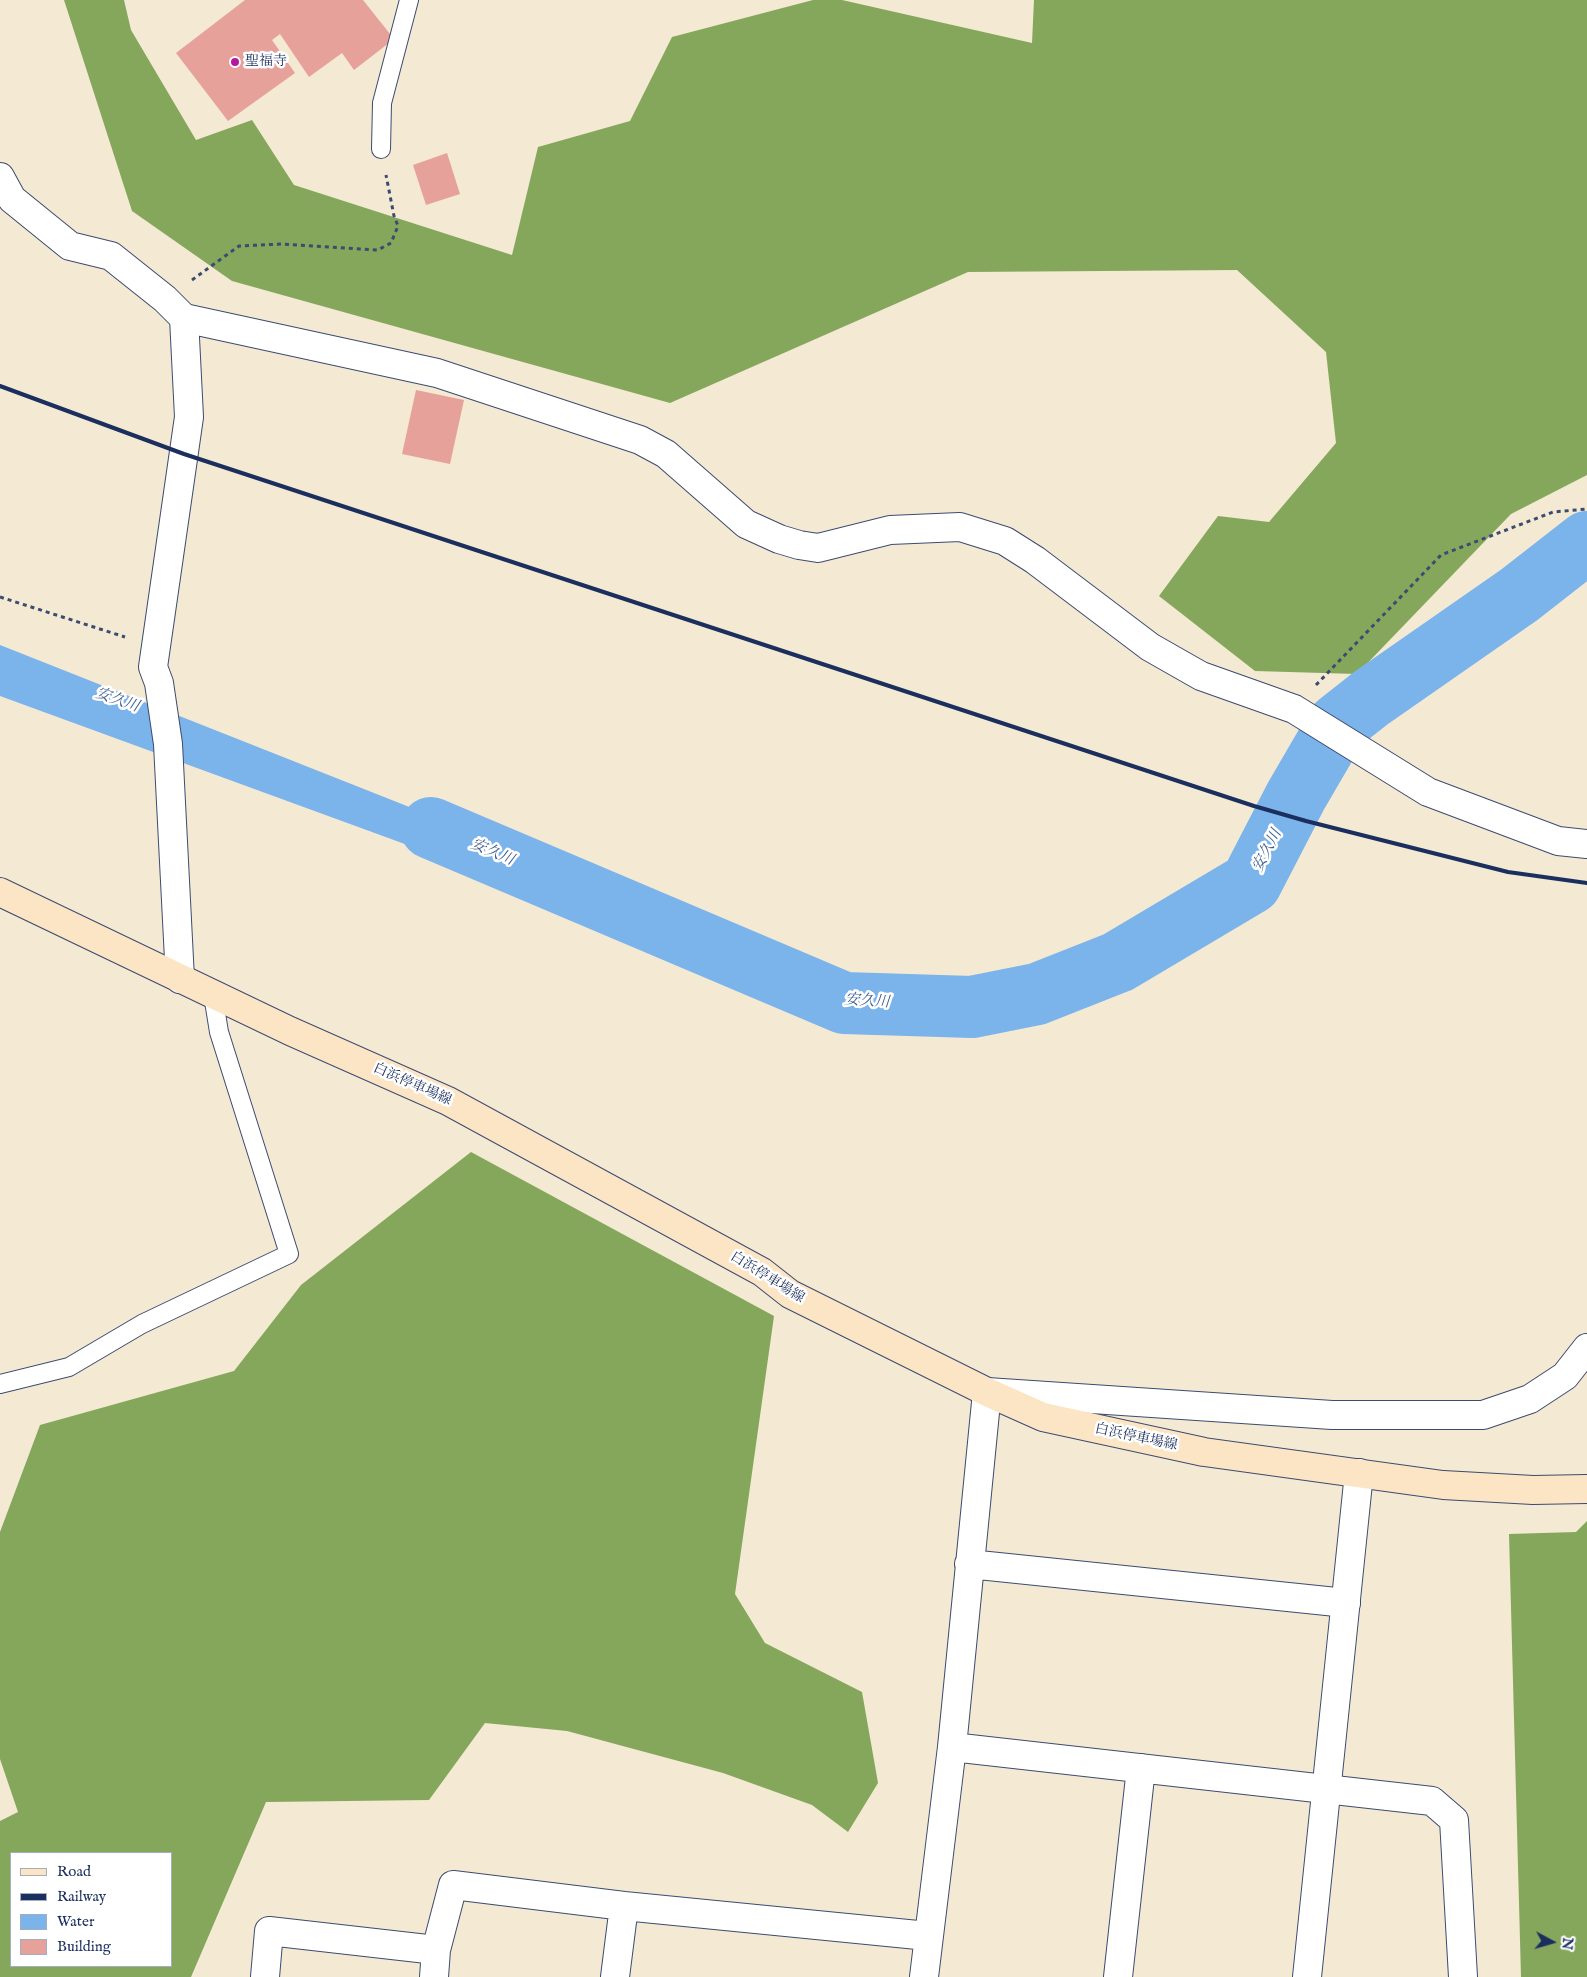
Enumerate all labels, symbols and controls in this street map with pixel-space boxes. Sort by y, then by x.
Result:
place label: 聖福寺 [245,54,287,70]
marker: 聖福寺 [229,56,241,68]
water label: 安久川 [93,685,141,717]
water label: 安久川 [1250,827,1286,875]
water label: 安久川 [468,836,516,870]
water label: 安久川 [844,991,890,1013]
street label: 白浜停車場線 [370,1060,454,1110]
street label: 白浜停車場線 [727,1249,807,1307]
street label: 白浜停車場線 [1093,1421,1179,1455]
legend [10,1852,172,1967]
text: Road [57,1862,91,1881]
text: Railway [57,1887,106,1906]
text: Water [57,1912,94,1931]
north arrow [1527,1917,1577,1967]
text: Building [57,1937,111,1956]
text: N [1557,1937,1577,1951]

